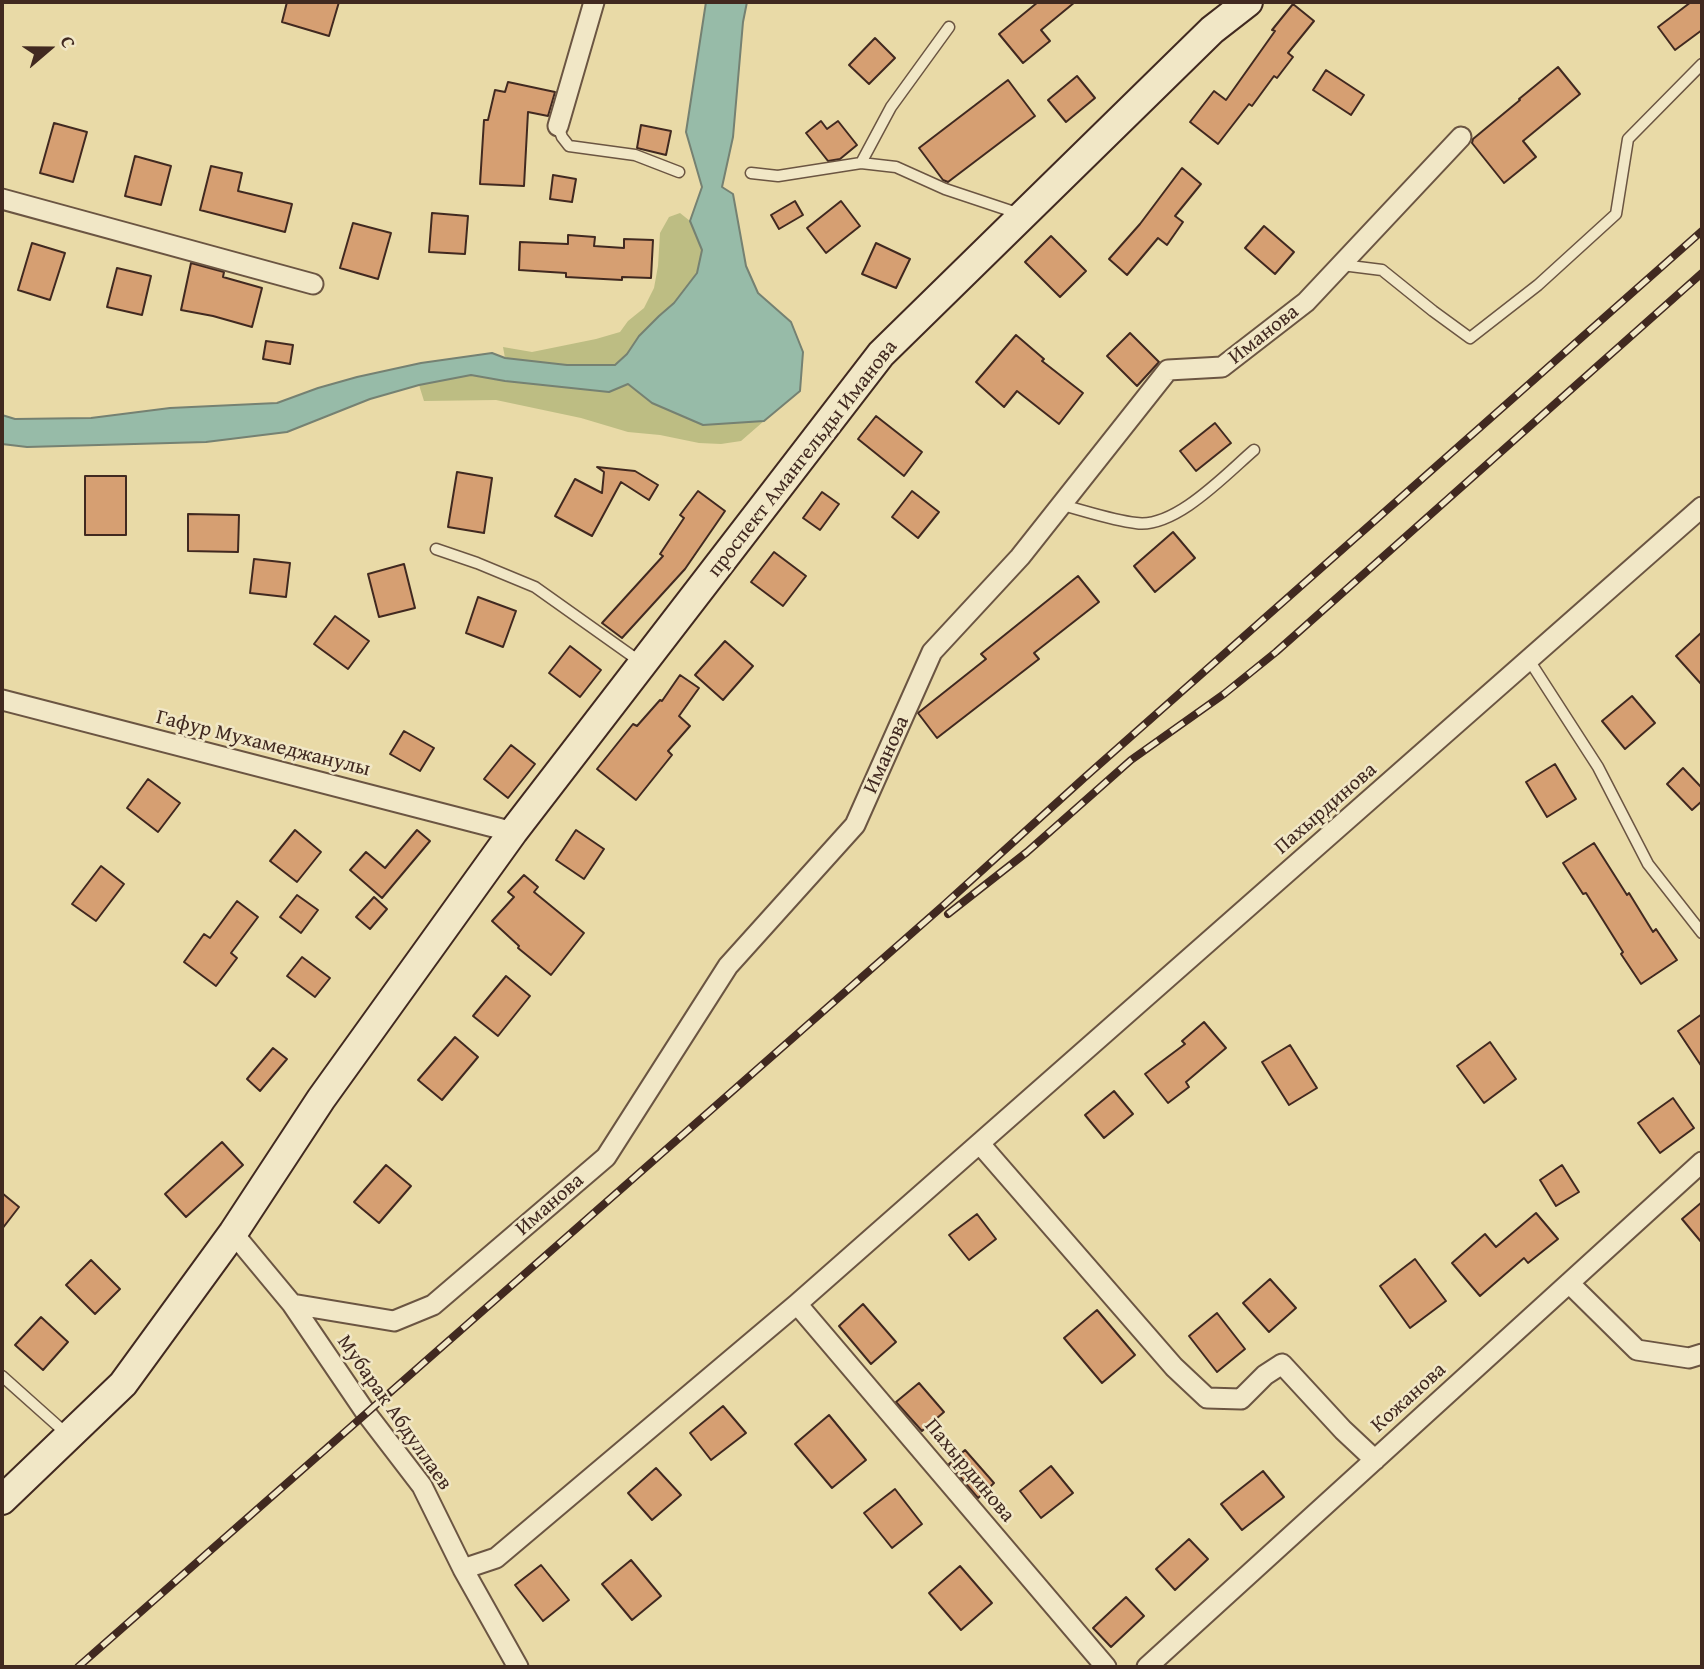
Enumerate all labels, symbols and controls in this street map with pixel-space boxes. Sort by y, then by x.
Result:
north arrow [14,14,84,84]
text: С [54,32,84,52]
street label: Иманова [1224,300,1304,370]
street label: проспект Амангельды Иманова [703,335,903,583]
street label: Гафур Мухамеджанулы [153,705,373,783]
street label: Иманова [859,712,915,798]
street label: Пахырдинова [1270,758,1382,860]
street label: Иманова [511,1168,589,1242]
street label: Мубарак Абдуллаев [331,1331,457,1495]
street label: Кожанова [1366,1358,1452,1438]
street label: Пахырдинова [918,1414,1020,1528]

